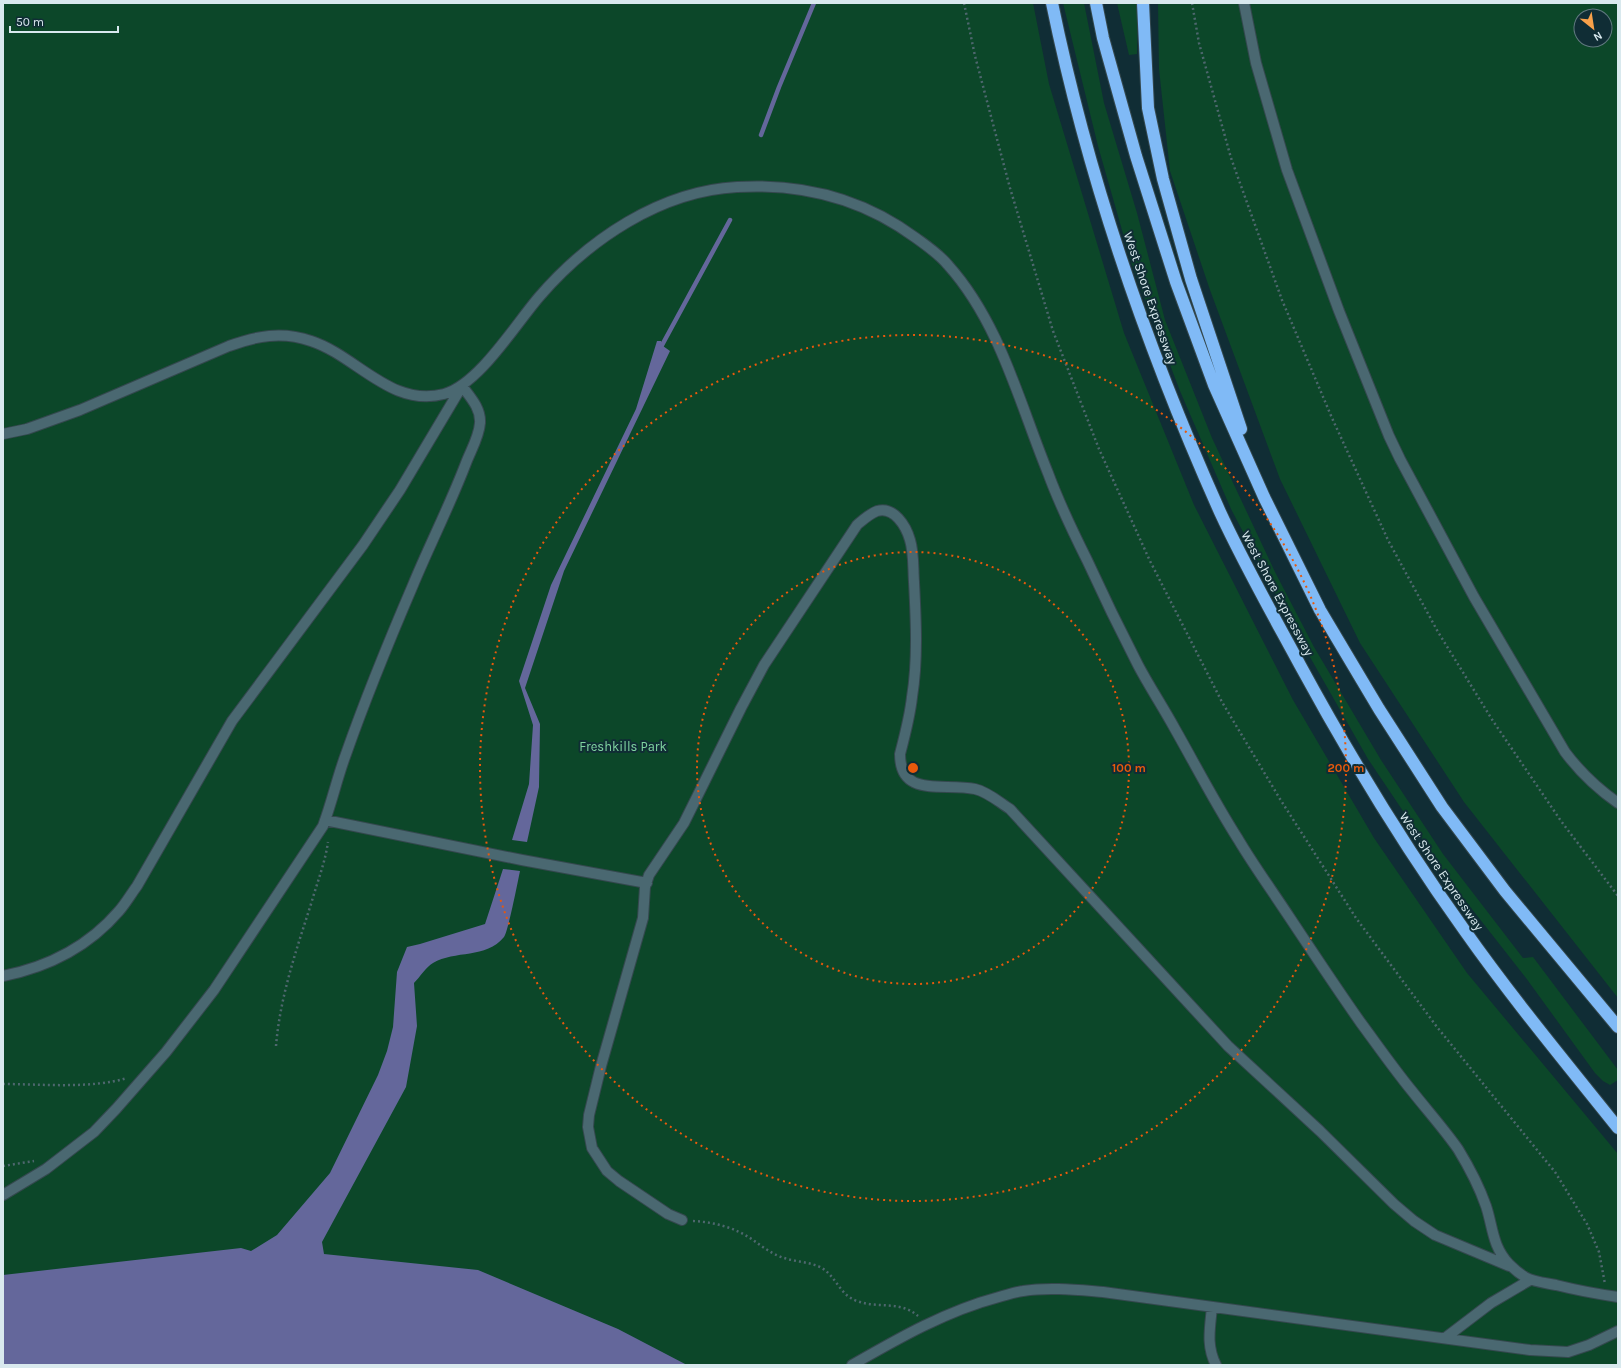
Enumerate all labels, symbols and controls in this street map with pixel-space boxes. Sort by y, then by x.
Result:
scale bar [10,8,118,34]
north arrow [1573,8,1613,48]
text: 50 m [16,15,44,29]
text: N [1591,29,1604,44]
street label: West Shore Expressway [1121,230,1180,366]
street label: West Shore Expressway [1238,528,1317,658]
park label: Freshkills Park [579,739,667,754]
centre of rings [906,761,920,775]
text: 100 m [1112,761,1146,775]
text: 200 m [1328,761,1364,775]
street label: West Shore Expressway [1396,809,1487,933]

